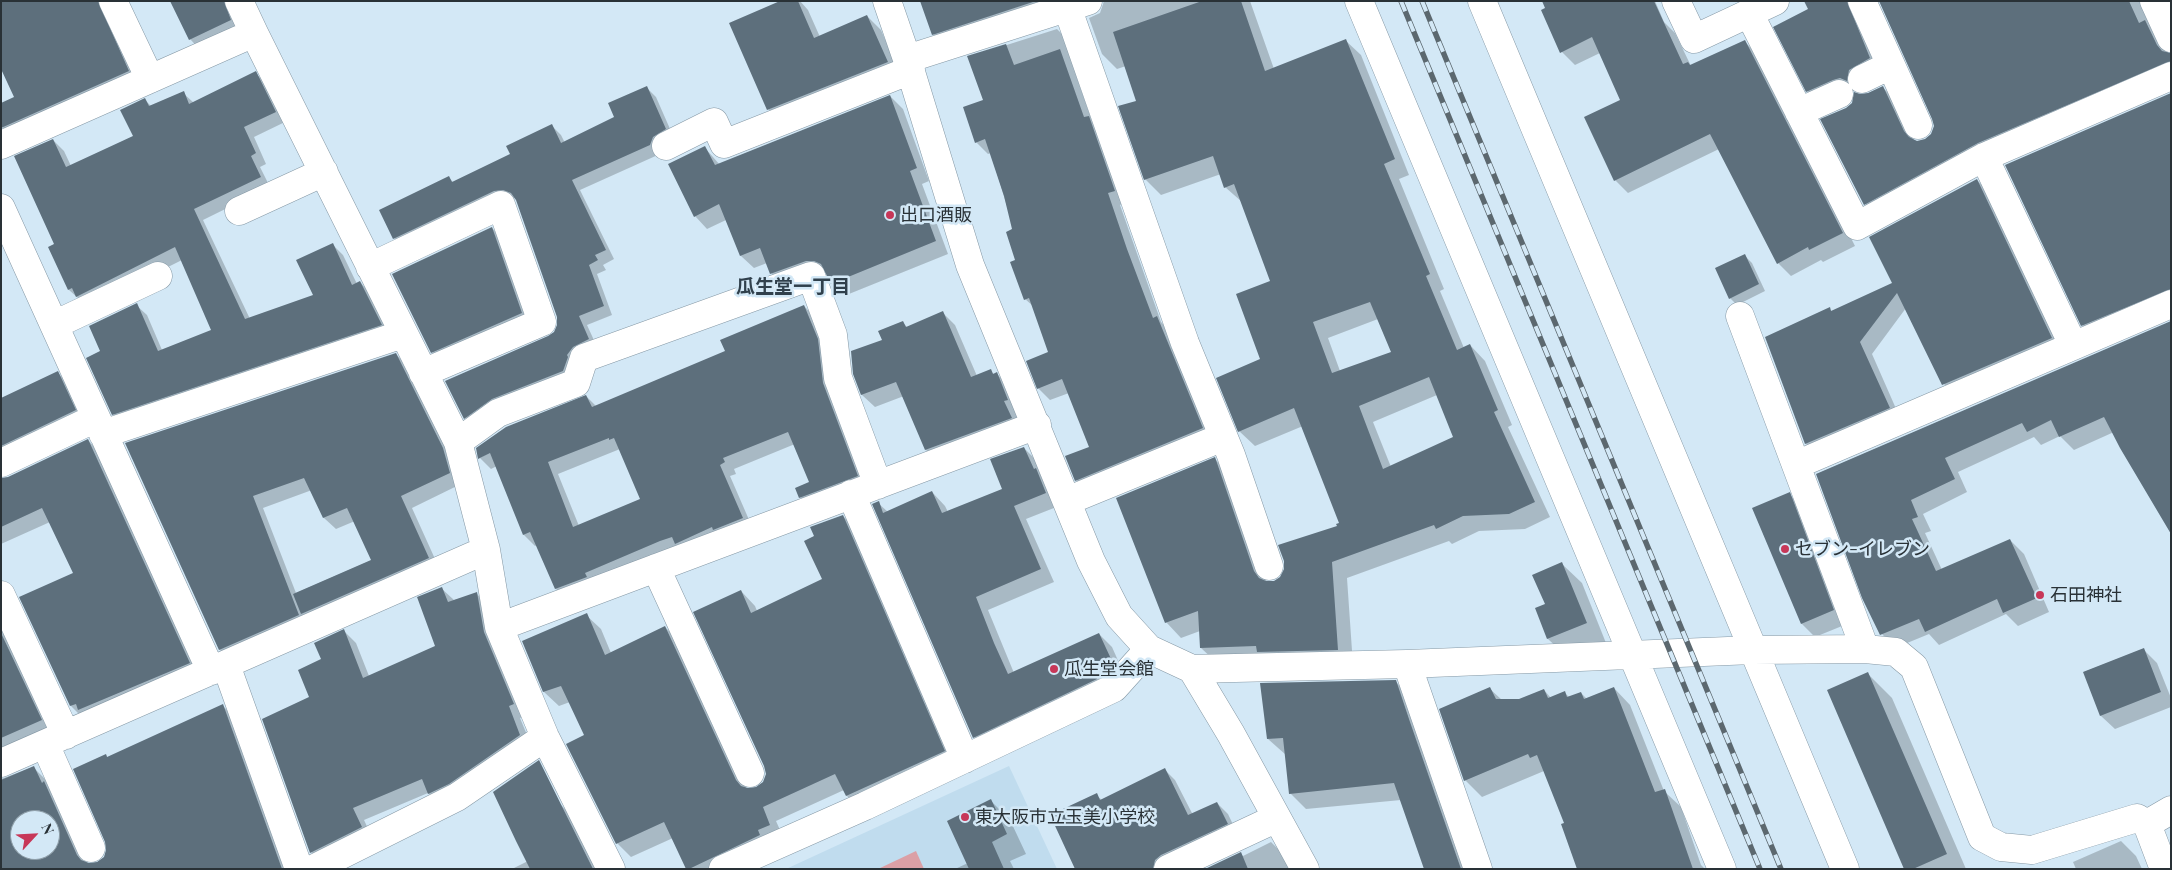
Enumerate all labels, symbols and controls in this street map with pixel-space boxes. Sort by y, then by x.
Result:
place label: 出口酒販 [900,204,972,226]
marker: 出口酒販 [884,209,896,221]
district label: 瓜生堂一丁目 [736,276,850,298]
place label: セブン-イレブン [1795,538,1930,560]
marker: セブン-イレブン [1779,543,1791,555]
place label: 石田神社 [2050,584,2122,606]
marker: 石田神社 [2034,589,2046,601]
place label: 瓜生堂会館 [1064,658,1154,680]
marker: 瓜生堂会館 [1048,663,1060,675]
place label: 東大阪市立玉美小学校 [975,806,1155,828]
north arrow [10,810,60,860]
marker: 東大阪市立玉美小学校 [959,811,971,823]
text: N [37,820,59,837]

